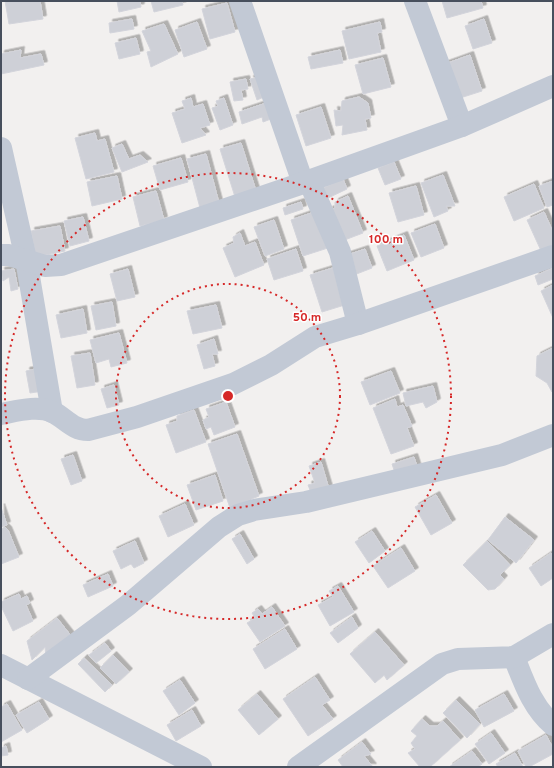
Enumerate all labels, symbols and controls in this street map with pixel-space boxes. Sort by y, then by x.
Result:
text: 100 m [369,232,403,248]
text: 50 m [293,310,321,326]
centre of rings [221,389,235,403]

